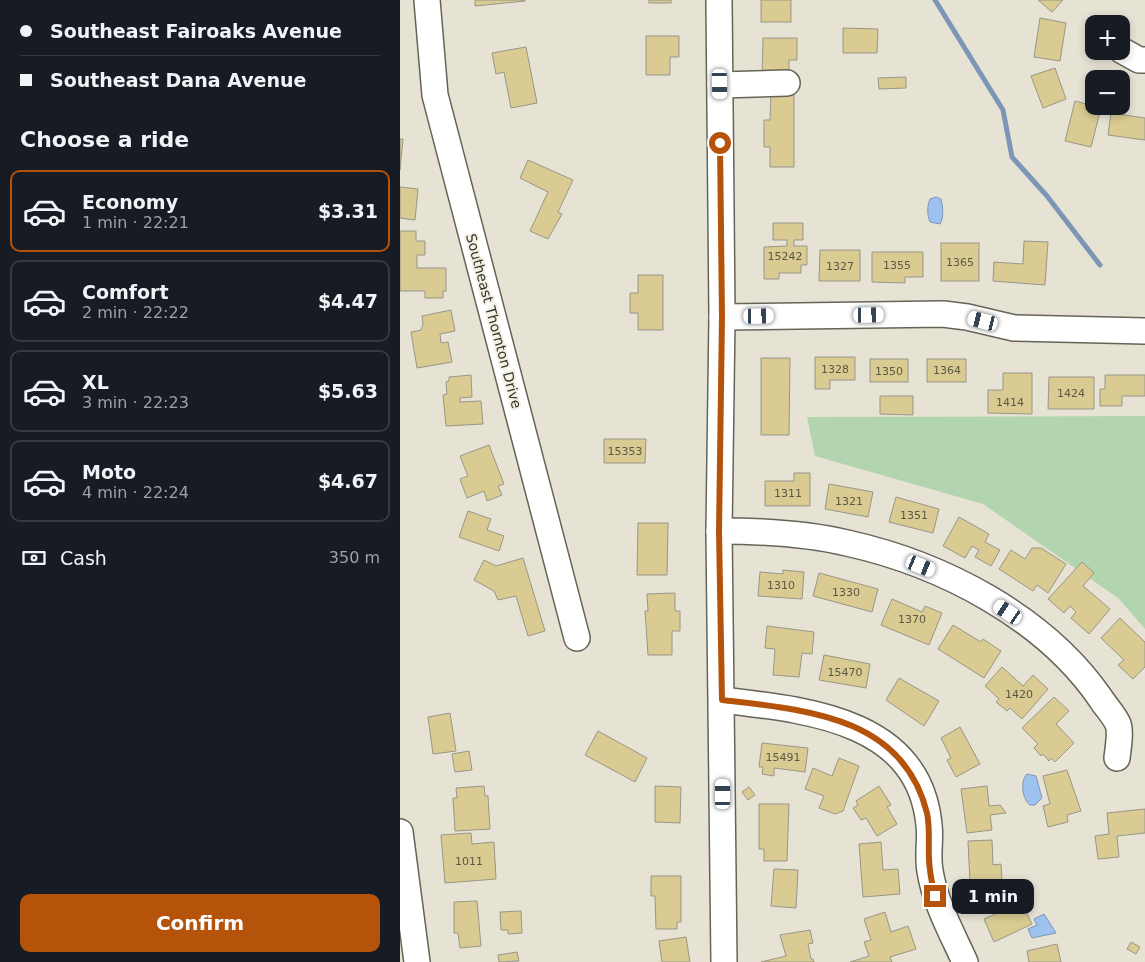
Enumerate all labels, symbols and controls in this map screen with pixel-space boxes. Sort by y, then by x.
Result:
map controls [1085,15,1130,115]
button: + [1085,15,1130,60]
text: Southeast Fairoaks Avenue [50,20,342,42]
text: Southeast Dana Avenue [50,69,306,91]
car [712,69,727,99]
button: − [1085,70,1130,115]
text: Choose a ride [20,127,189,152]
route start [709,132,731,154]
icon: car [22,189,67,234]
text: Economy [82,191,178,213]
text: $3.31 [318,200,378,222]
text: 1 min · 22:21 [82,213,189,232]
street label: Southeast Thornton Drive [463,232,525,410]
house number: 15242 [768,250,803,263]
house number: 1365 [946,256,974,269]
house number: 1355 [883,259,911,272]
house number: 1327 [826,260,854,273]
icon: car [22,279,67,324]
text: Comfort [82,281,169,303]
text: $4.47 [318,290,378,312]
text: 2 min · 22:22 [82,303,189,322]
car [853,307,884,323]
car [743,308,774,324]
car [966,310,999,332]
house number: 1328 [821,363,849,376]
house number: 1364 [933,364,961,377]
house number: 1350 [875,365,903,378]
icon: car [22,369,67,414]
text: XL [82,371,109,393]
text: $5.63 [318,380,378,402]
house number: 1424 [1057,387,1085,400]
text: 3 min · 22:23 [82,393,189,412]
house number: 1414 [996,396,1024,409]
house number: 15353 [608,445,643,458]
icon: car [22,459,67,504]
text: Moto [82,461,136,483]
text: $4.67 [318,470,378,492]
text: 4 min · 22:24 [82,483,189,502]
house number: 1311 [774,487,802,500]
house number: 1321 [835,495,863,508]
house number: 1351 [900,509,928,522]
icon: cash [20,544,48,572]
text: Cash [60,547,107,569]
text: 350 m [329,548,380,567]
car [904,553,937,579]
house number: 1310 [767,579,795,592]
house number: 1330 [832,586,860,599]
car [991,597,1024,627]
house number: 1370 [898,613,926,626]
house number: 15470 [828,666,863,679]
house number: 1420 [1005,688,1033,701]
house number: 15491 [766,751,801,764]
car [715,779,730,809]
house number: 1011 [455,855,483,868]
callout: 1 min [952,878,1035,914]
route end [924,885,946,907]
text: 1 min [968,887,1018,906]
button: Confirm [20,894,380,952]

